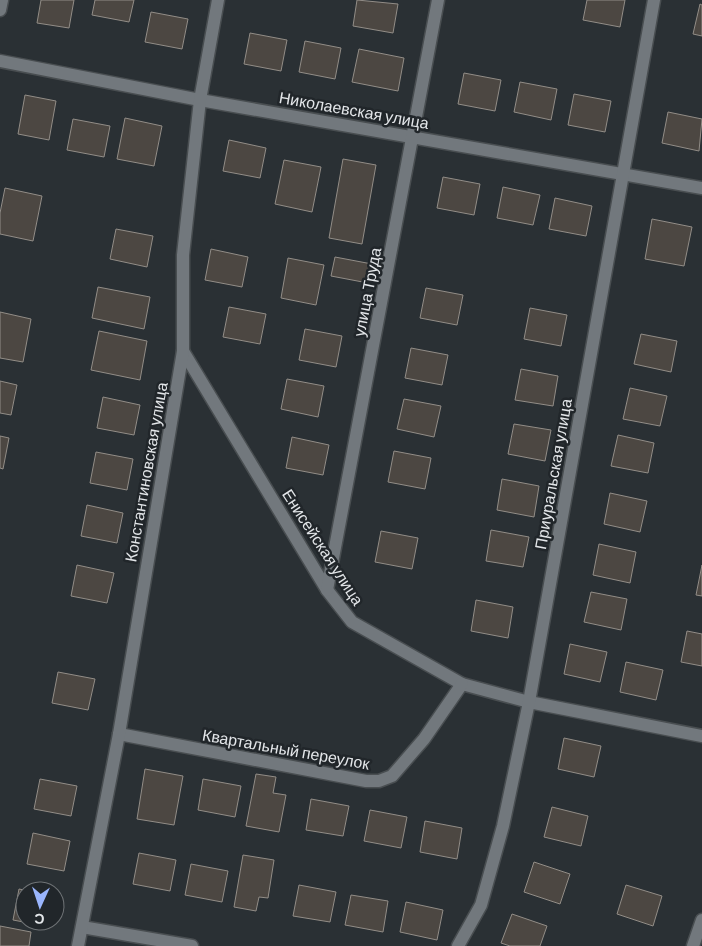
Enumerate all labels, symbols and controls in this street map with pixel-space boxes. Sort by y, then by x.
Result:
street label: Николаевская улица [278,87,431,132]
street label: улица Труда [349,246,384,338]
street label: Константиновская улица [120,380,171,563]
street label: Приуральская улица [530,397,575,551]
street label: Енисейская улица [279,485,368,608]
street label: Квартальный переулок [201,724,372,773]
north arrow [15,881,65,931]
text: С [34,911,45,928]

